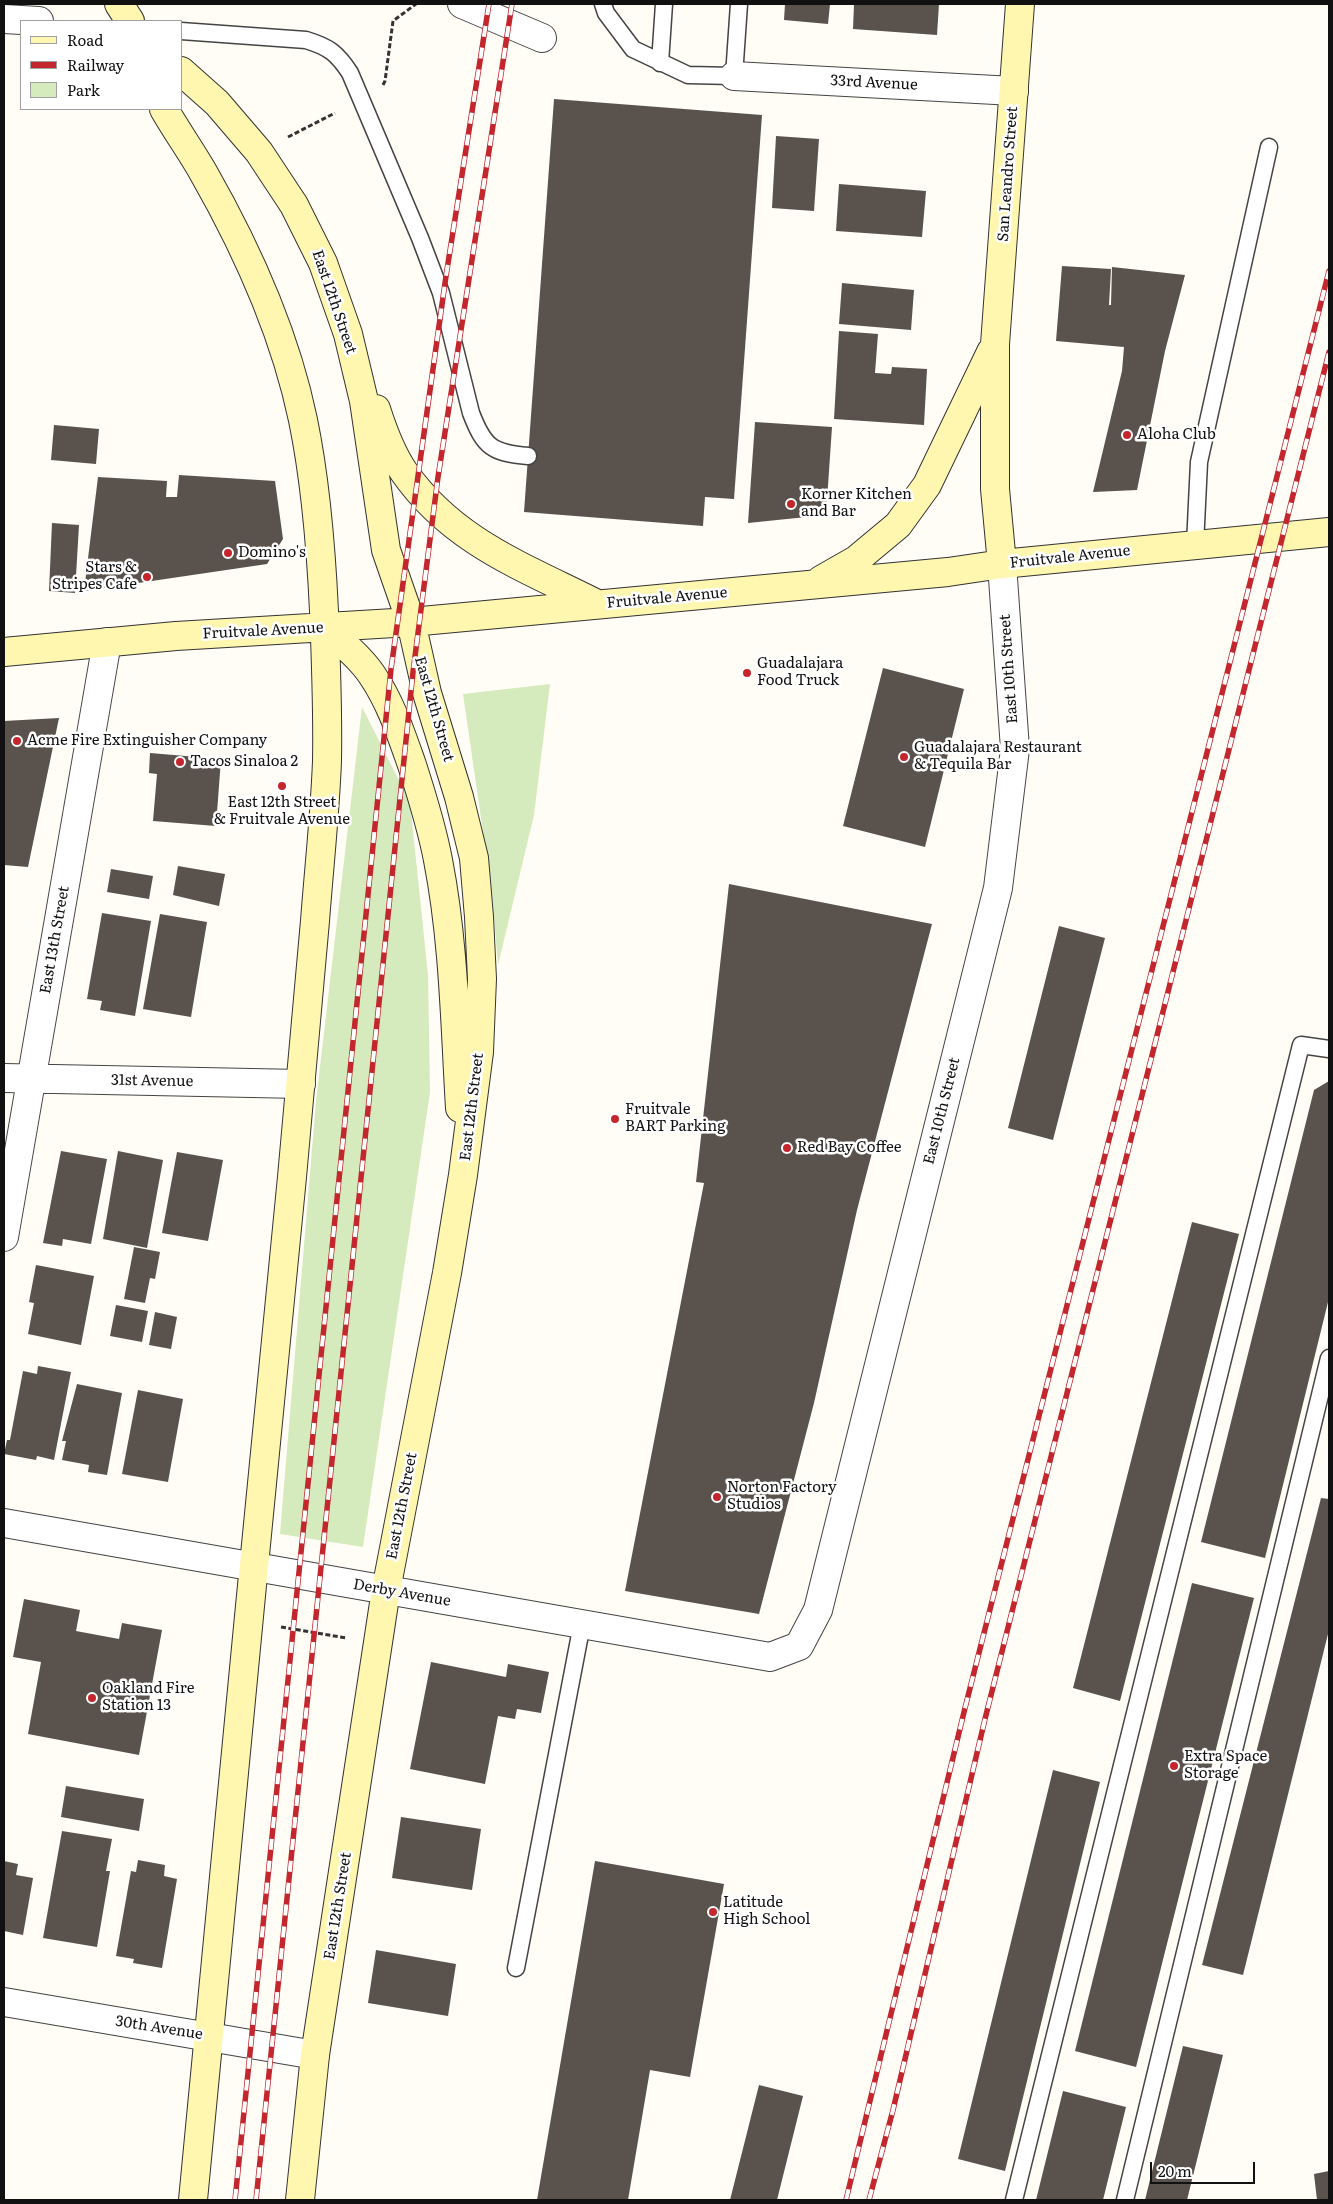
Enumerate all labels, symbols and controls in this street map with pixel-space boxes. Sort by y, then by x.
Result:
legend [20,20,182,110]
text: Road [67,28,103,51]
text: Railway [67,53,124,76]
street label: 33rd Avenue [830,72,918,94]
text: Park [67,78,100,101]
street label: San Leandro Street [994,106,1022,242]
street label: East 12th Street [308,248,360,356]
place label: Aloha Club [1137,426,1216,444]
marker: Aloha Club [1121,429,1133,441]
place label: Korner Kitchen and Bar [801,486,912,521]
marker: Korner Kitchen and Bar [785,498,797,510]
street label: Fruitvale Avenue [1009,542,1131,572]
place label: Domino's [238,544,306,562]
marker: Domino's [222,547,234,559]
place label: Stars & Stripes Cafe [52,559,137,594]
marker: Stars & Stripes Cafe [141,571,153,583]
street label: Fruitvale Avenue [606,584,728,612]
street label: East 10th Street [996,614,1022,724]
street label: Fruitvale Avenue [202,619,324,643]
street label: East 12th Street [410,654,458,764]
place label: Guadalajara Food Truck [757,655,843,690]
marker: Guadalajara Food Truck [741,667,753,679]
place label: Acme Fire Extinguisher Company [27,732,267,750]
marker: Acme Fire Extinguisher Company [11,735,23,747]
place label: Guadalajara Restaurant & Tequila Bar [914,739,1082,774]
marker: Guadalajara Restaurant & Tequila Bar [898,751,910,763]
place label: Tacos Sinaloa 2 [190,753,298,771]
marker: Tacos Sinaloa 2 [174,756,186,768]
marker: East 12th Street & Fruitvale Avenue [276,780,288,792]
place label: East 12th Street & Fruitvale Avenue [214,794,350,829]
street label: East 13th Street [37,885,73,995]
street label: East 12th Street [456,1052,488,1162]
street label: East 10th Street [920,1056,964,1166]
street label: 31st Avenue [111,1071,193,1091]
place label: Fruitvale BART Parking [625,1101,726,1136]
marker: Fruitvale BART Parking [609,1113,621,1125]
place label: Red Bay Coffee [797,1139,902,1157]
marker: Red Bay Coffee [781,1142,793,1154]
street label: East 12th Street [383,1451,421,1561]
place label: Norton Factory Studios [727,1479,837,1514]
marker: Norton Factory Studios [711,1491,723,1503]
street label: Derby Avenue [352,1576,452,1610]
place label: Oakland Fire Station 13 [102,1680,194,1715]
marker: Oakland Fire Station 13 [86,1692,98,1704]
place label: Extra Space Storage [1184,1748,1267,1783]
marker: Extra Space Storage [1168,1760,1180,1772]
street label: East 12th Street [321,1851,355,1961]
place label: Latitude High School [723,1894,810,1929]
marker: Latitude High School [707,1906,719,1918]
street label: 30th Avenue [114,2012,204,2044]
scale bar [1153,2152,1258,2184]
text: 20 m [1158,2159,1192,2182]

